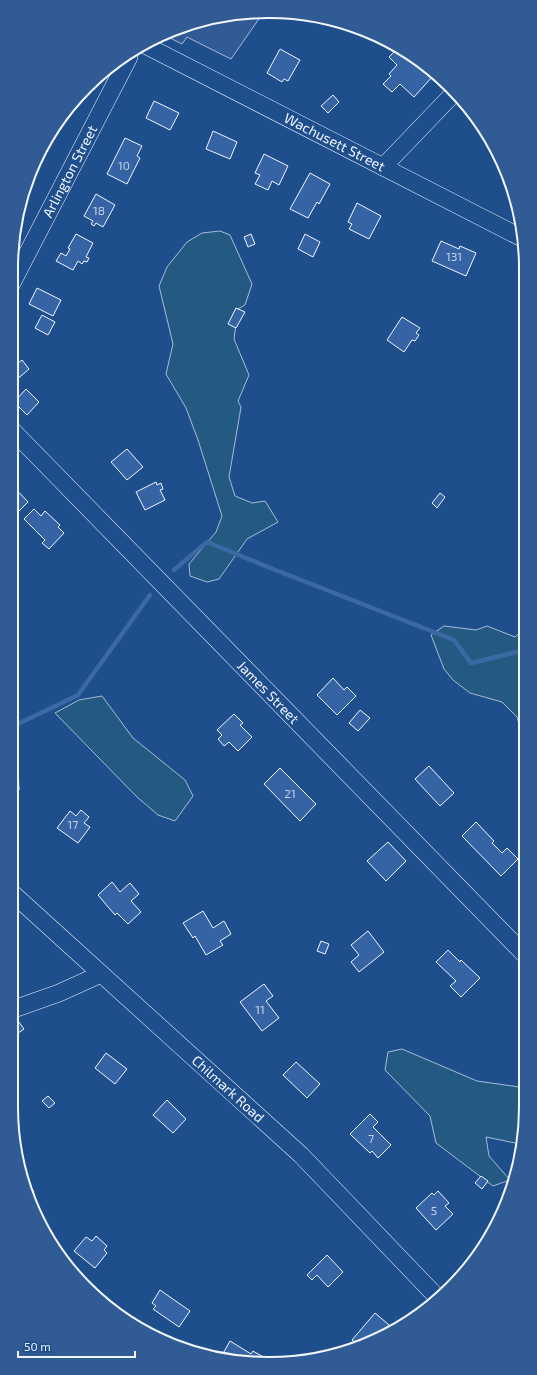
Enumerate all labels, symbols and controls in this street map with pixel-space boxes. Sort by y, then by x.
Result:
street label: Wachusett Street [281,109,388,175]
street label: Arlington Street [39,122,100,220]
house number: 10 [118,158,130,172]
house number: 18 [93,203,105,217]
house number: 131 [446,249,462,263]
street label: James Street [234,657,303,727]
house number: 21 [284,786,296,800]
house number: 17 [68,817,78,831]
house number: 11 [255,1002,265,1016]
street label: Chilmark Road [189,1051,268,1126]
house number: 7 [368,1131,374,1145]
house number: 5 [431,1203,437,1217]
scale bar [18,1333,135,1359]
text: 50 m [24,1339,51,1353]

